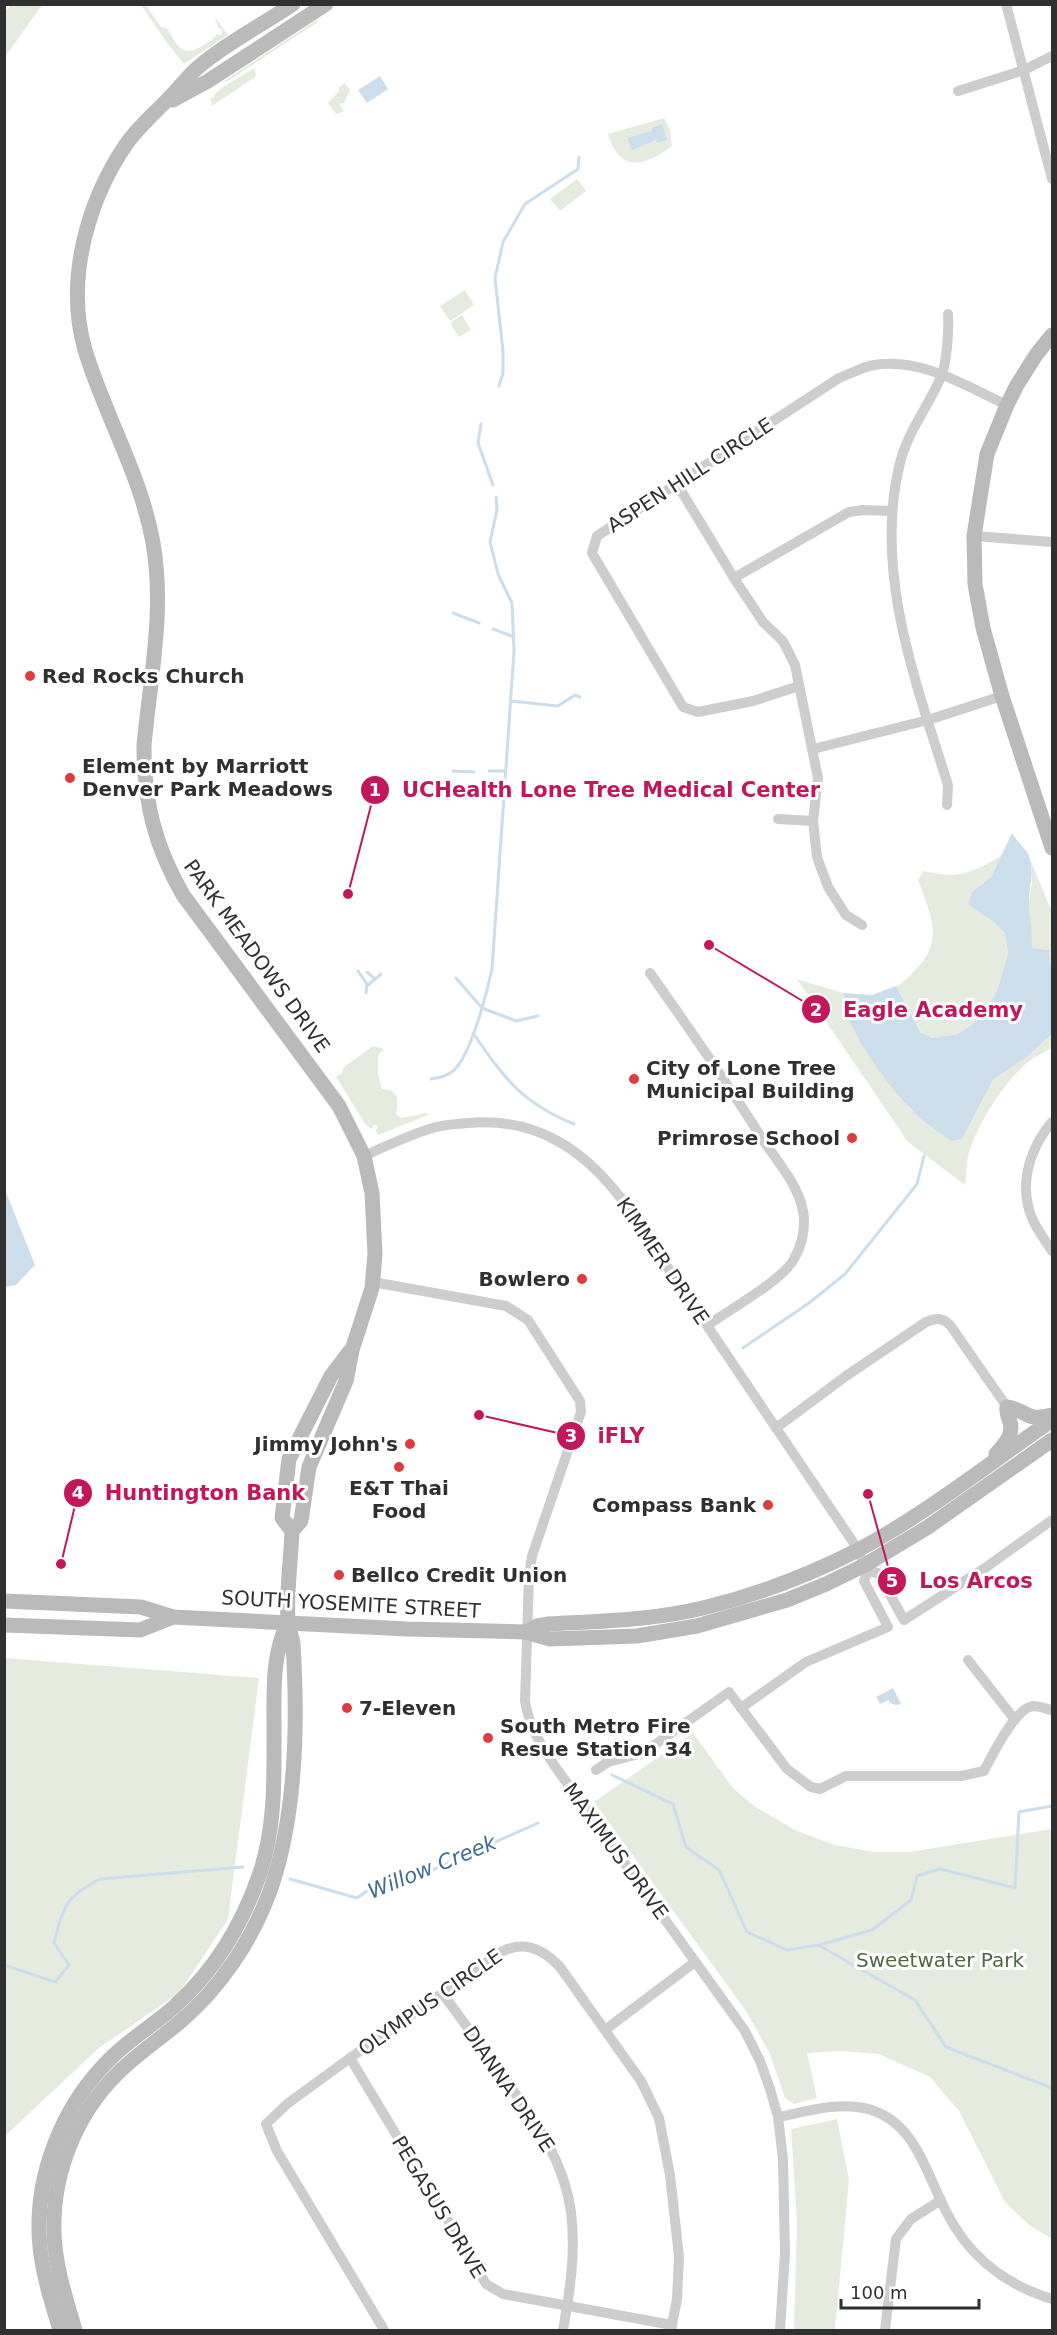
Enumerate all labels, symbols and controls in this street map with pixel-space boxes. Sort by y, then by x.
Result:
street label: ASPEN HILL CIRCLE [603,413,777,537]
place label: Red Rocks Church [42,664,245,688]
marker: Red Rocks Church [23,669,37,683]
place label: Element by Marriott Denver Park Meadows [82,754,333,801]
marker: Element by Marriott Denver Park Meadows [63,771,77,785]
callout: UCHealth Lone Tree Medical Center [360,771,832,810]
text: UCHealth Lone Tree Medical Center [402,778,821,802]
text: 1 [369,779,381,800]
street label: PARK MEADOWS DRIVE [179,855,335,1057]
callout: Eagle Academy [801,990,1035,1029]
text: Eagle Academy [843,998,1023,1022]
text: 2 [810,999,822,1020]
place label: City of Lone Tree Municipal Building [646,1056,855,1103]
marker: City of Lone Tree Municipal Building [627,1072,641,1086]
place label: Primrose School [657,1126,840,1150]
marker: Primrose School [845,1131,859,1145]
street label: KIMMER DRIVE [612,1193,714,1329]
place label: Bowlero [479,1267,570,1291]
marker: Bowlero [575,1272,589,1286]
callout: iFLY [556,1417,657,1456]
text: iFLY [598,1424,645,1448]
text: 3 [565,1425,577,1446]
place label: Jimmy John's [252,1432,398,1456]
marker: Jimmy John's [403,1437,417,1451]
marker: E&T Thai Food [392,1460,406,1474]
callout: Huntington Bank [63,1473,317,1512]
place label: E&T Thai Food [349,1476,449,1523]
text: Huntington Bank [105,1481,306,1505]
text: 4 [72,1482,84,1503]
place label: Compass Bank [592,1493,757,1517]
marker: Compass Bank [761,1498,775,1512]
callout: Los Arcos [877,1562,1045,1601]
place label: Bellco Credit Union [351,1563,567,1587]
marker: Bellco Credit Union [332,1568,346,1582]
text: Los Arcos [919,1569,1033,1593]
text: 5 [886,1570,898,1591]
street label: SOUTH YOSEMITE STREET [221,1585,482,1623]
place label: 7-Eleven [359,1696,456,1720]
marker: 7-Eleven [340,1701,354,1715]
place label: South Metro Fire Resue Station 34 [500,1714,692,1761]
marker: South Metro Fire Resue Station 34 [481,1731,495,1745]
street label: MAXIMUS DRIVE [558,1778,674,1924]
water label: Willow Creek [364,1830,500,1904]
street label: OLYMPUS CIRCLE [354,1943,506,2061]
park label: Sweetwater Park [856,1948,1024,1972]
street label: DIANNA DRIVE [458,2022,560,2156]
street label: PEGASUS DRIVE [387,2131,491,2283]
scale bar [841,2272,979,2310]
text: 100 m [850,2282,908,2303]

